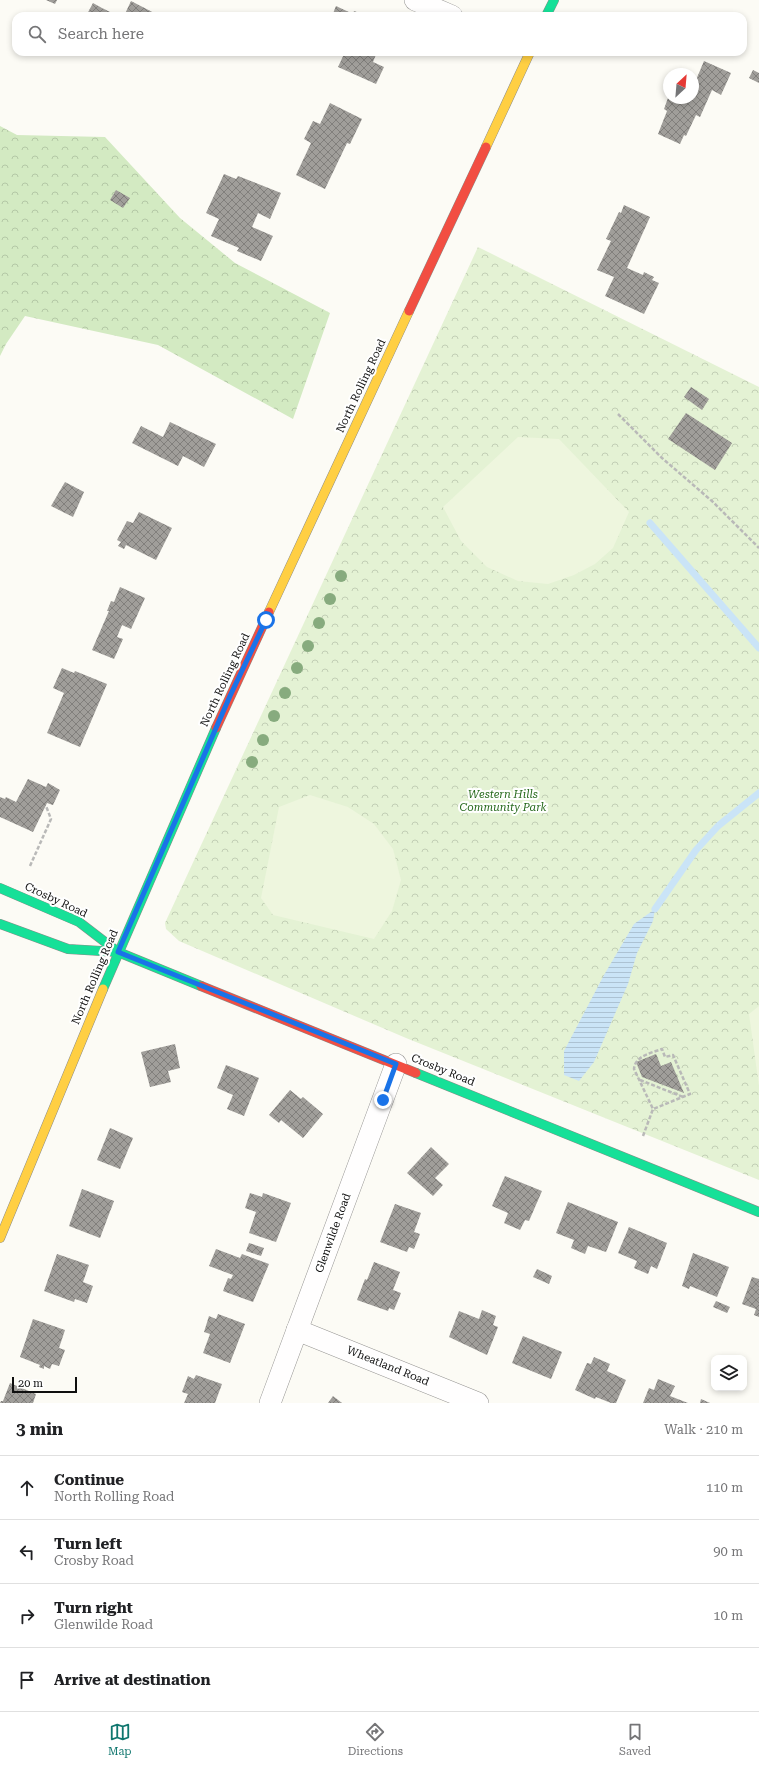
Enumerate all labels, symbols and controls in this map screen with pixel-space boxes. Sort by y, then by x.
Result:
search box [12,12,747,56]
icon: search [26,23,48,45]
text: Search here [58,25,144,43]
north arrow [663,68,699,104]
street label: North Rolling Road [334,337,388,435]
route start [257,611,275,629]
street label: North Rolling Road [198,631,252,729]
park label: Western Hills Community Park [459,788,547,814]
street label: Crosby Road [23,880,89,920]
street label: North Rolling Road [69,928,121,1026]
street label: Crosby Road [409,1051,477,1089]
route end [374,1091,392,1109]
street label: Glenwilde Road [313,1191,353,1275]
street label: Wheatland Road [345,1344,431,1388]
map controls [711,1355,747,1391]
button: layers [711,1355,747,1391]
scale bar [12,1375,77,1394]
text: 20 m [18,1377,43,1390]
text: 3 min [16,1419,63,1439]
text: Walk · 210 m [664,1422,743,1437]
text: Continue [54,1471,124,1489]
icon: ahead [16,1477,38,1499]
text: 110 m [706,1480,743,1495]
text: North Rolling Road [54,1489,174,1504]
text: Turn left [54,1535,122,1553]
icon: left [16,1541,38,1563]
text: 90 m [713,1544,743,1559]
text: Crosby Road [54,1553,134,1568]
text: Turn right [54,1599,133,1617]
icon: right [16,1605,38,1627]
text: 10 m [713,1608,743,1623]
text: Glenwilde Road [54,1617,153,1632]
icon: arrive [16,1669,38,1691]
text: Arrive at destination [54,1671,210,1689]
tab: Map [108,1721,132,1758]
tab: Directions [348,1721,403,1758]
tab: Saved [619,1721,651,1758]

